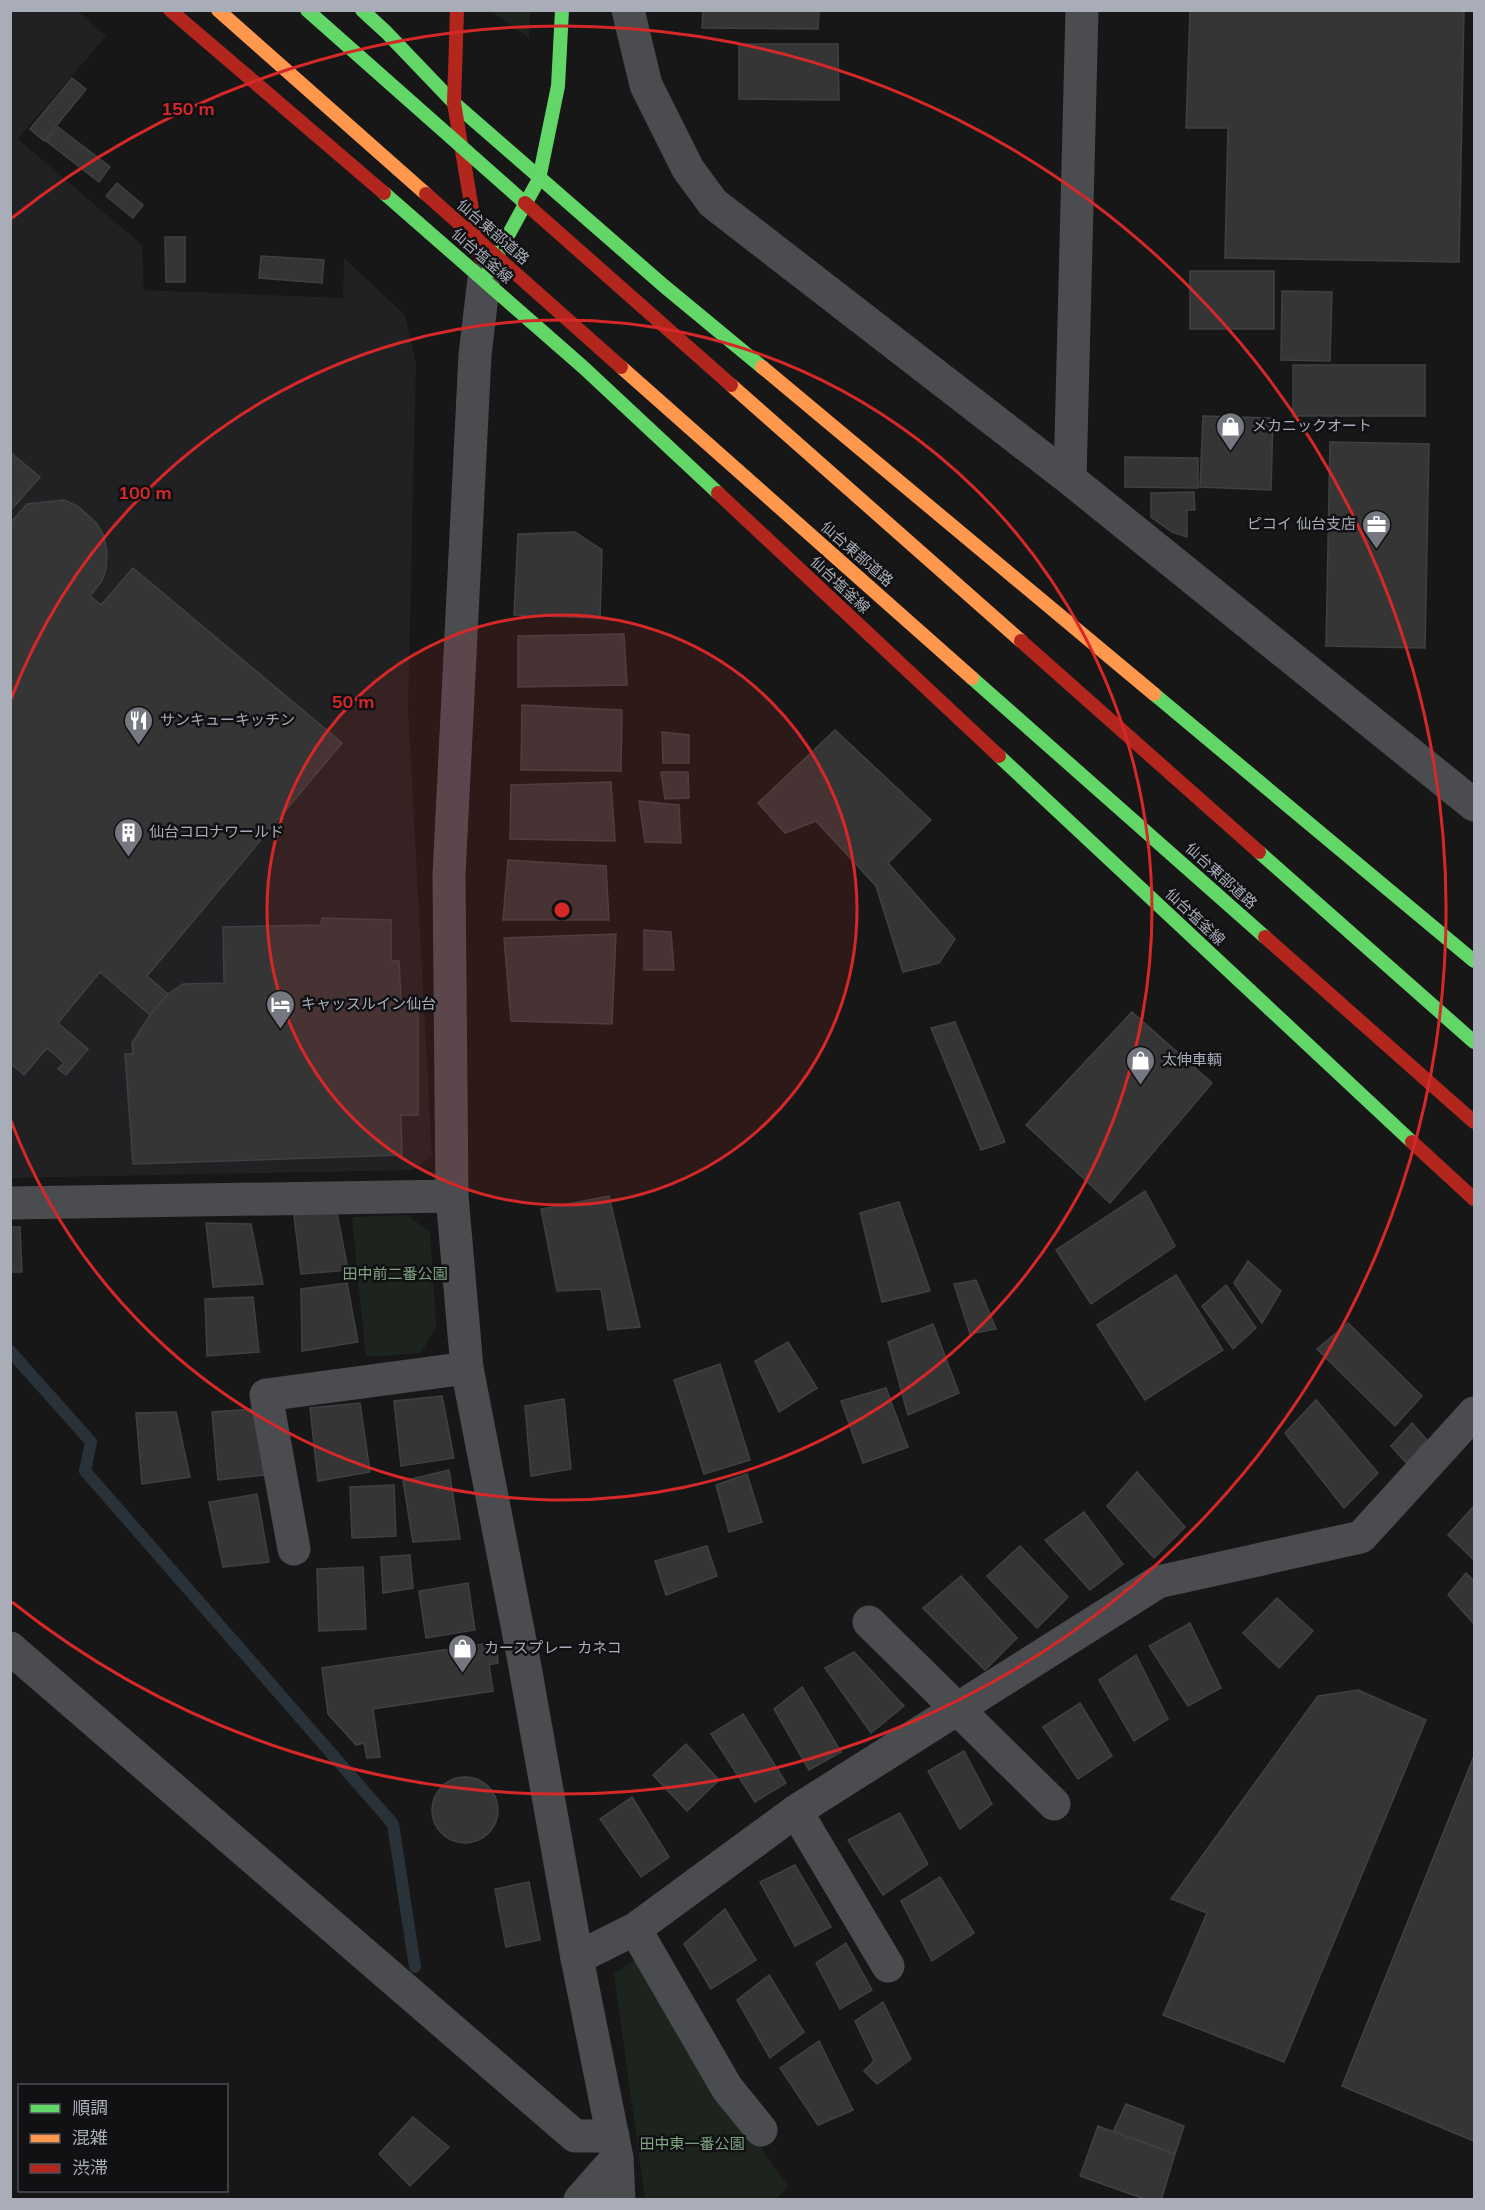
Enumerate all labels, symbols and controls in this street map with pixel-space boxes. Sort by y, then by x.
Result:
text: 150 m [161,97,215,120]
street label: 仙台東部道路 [453,195,534,268]
street label: 仙台塩釜線 [448,224,517,287]
shop icon: メカニックオート [1215,410,1247,452]
place label: メカニックオート [1252,416,1372,435]
text: 100 m [118,481,172,504]
office icon: ピコイ 仙台支店 [1361,508,1393,550]
place label: ピコイ 仙台支店 [1247,514,1356,533]
street label: 仙台東部道路 [817,517,898,590]
street label: 仙台塩釜線 [806,552,874,617]
text: 50 m [332,690,374,713]
restaurant icon: サンキューキッチン [123,704,155,746]
place label: サンキューキッチン [160,710,295,729]
building icon: 仙台コロナワールド [112,816,144,858]
place label: 仙台コロナワールド [149,822,284,841]
street label: 仙台東部道路 [1182,838,1261,913]
street label: 仙台塩釜線 [1161,884,1229,949]
centre of rings [552,900,572,920]
hotel icon: キャッスルイン仙台 [264,988,296,1030]
place label: キャッスルイン仙台 [301,994,436,1013]
shop icon: 太伸車輌 [1125,1044,1157,1086]
place label: 太伸車輌 [1162,1050,1222,1069]
park label: 田中前二番公園 [342,1264,448,1283]
shop icon: カースプレー カネコ [447,1632,479,1674]
place label: カースプレー カネコ [484,1638,622,1657]
legend [18,2084,228,2192]
text: 順調 [72,2096,108,2119]
text: 混雑 [72,2126,108,2149]
park label: 田中東一番公園 [639,2134,745,2153]
text: 渋滞 [72,2156,108,2179]

